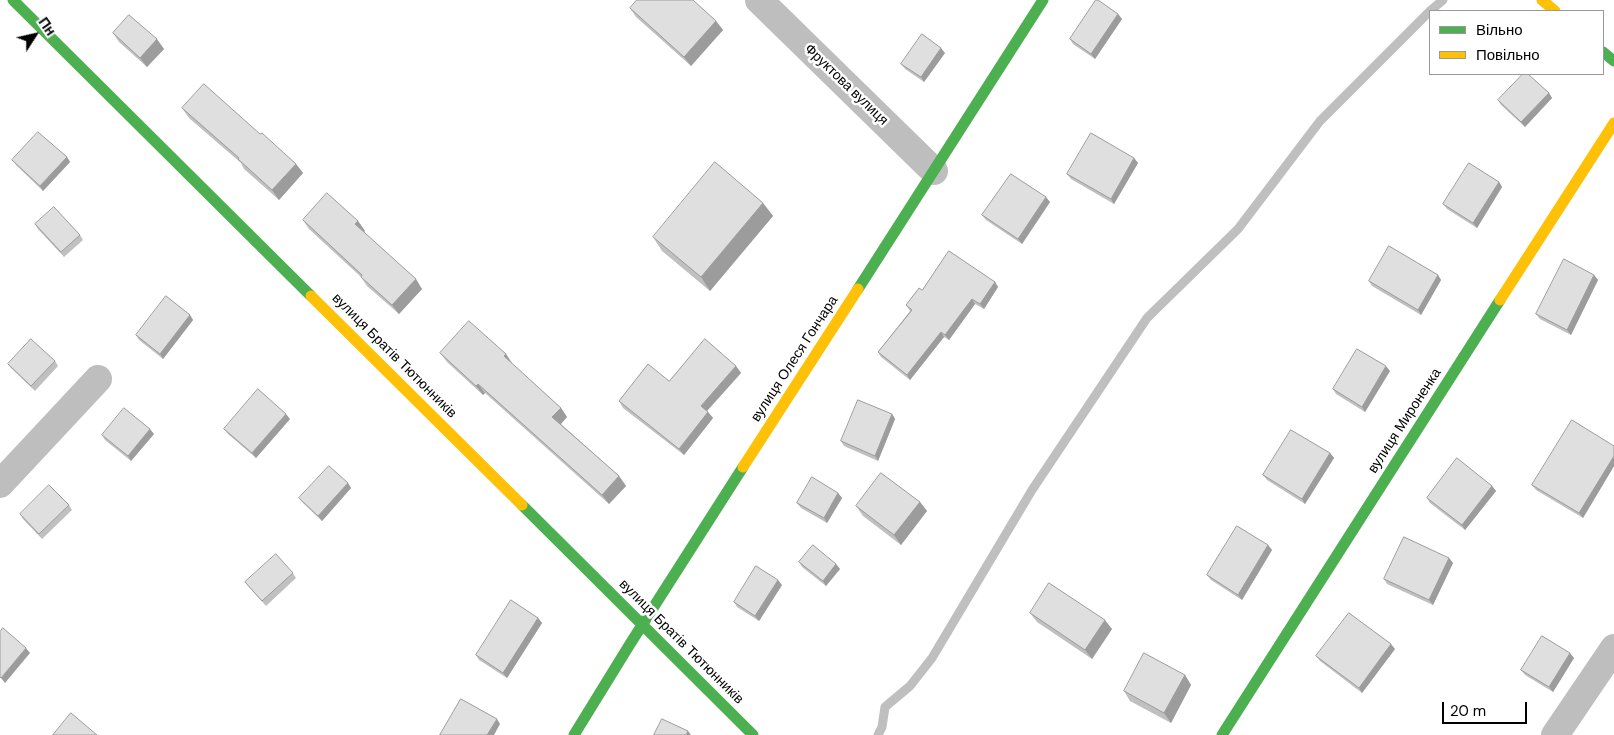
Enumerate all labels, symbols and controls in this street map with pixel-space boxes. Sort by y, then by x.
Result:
north arrow [10,10,60,60]
legend [1429,10,1604,75]
text: Пн [35,14,60,39]
text: Вільно [1476,20,1523,40]
street label: Фруктова вулиця [801,41,891,129]
text: Повільно [1476,45,1540,65]
street label: вулиця Братів Тютюнників [328,290,460,422]
street label: вулиця Олеся Гончара [748,293,842,425]
street label: вулиця Мироненка [1365,365,1445,477]
street label: вулиця Братів Тютюнників [615,576,747,708]
scale bar [1444,692,1529,724]
text: 20 m [1450,701,1486,721]

